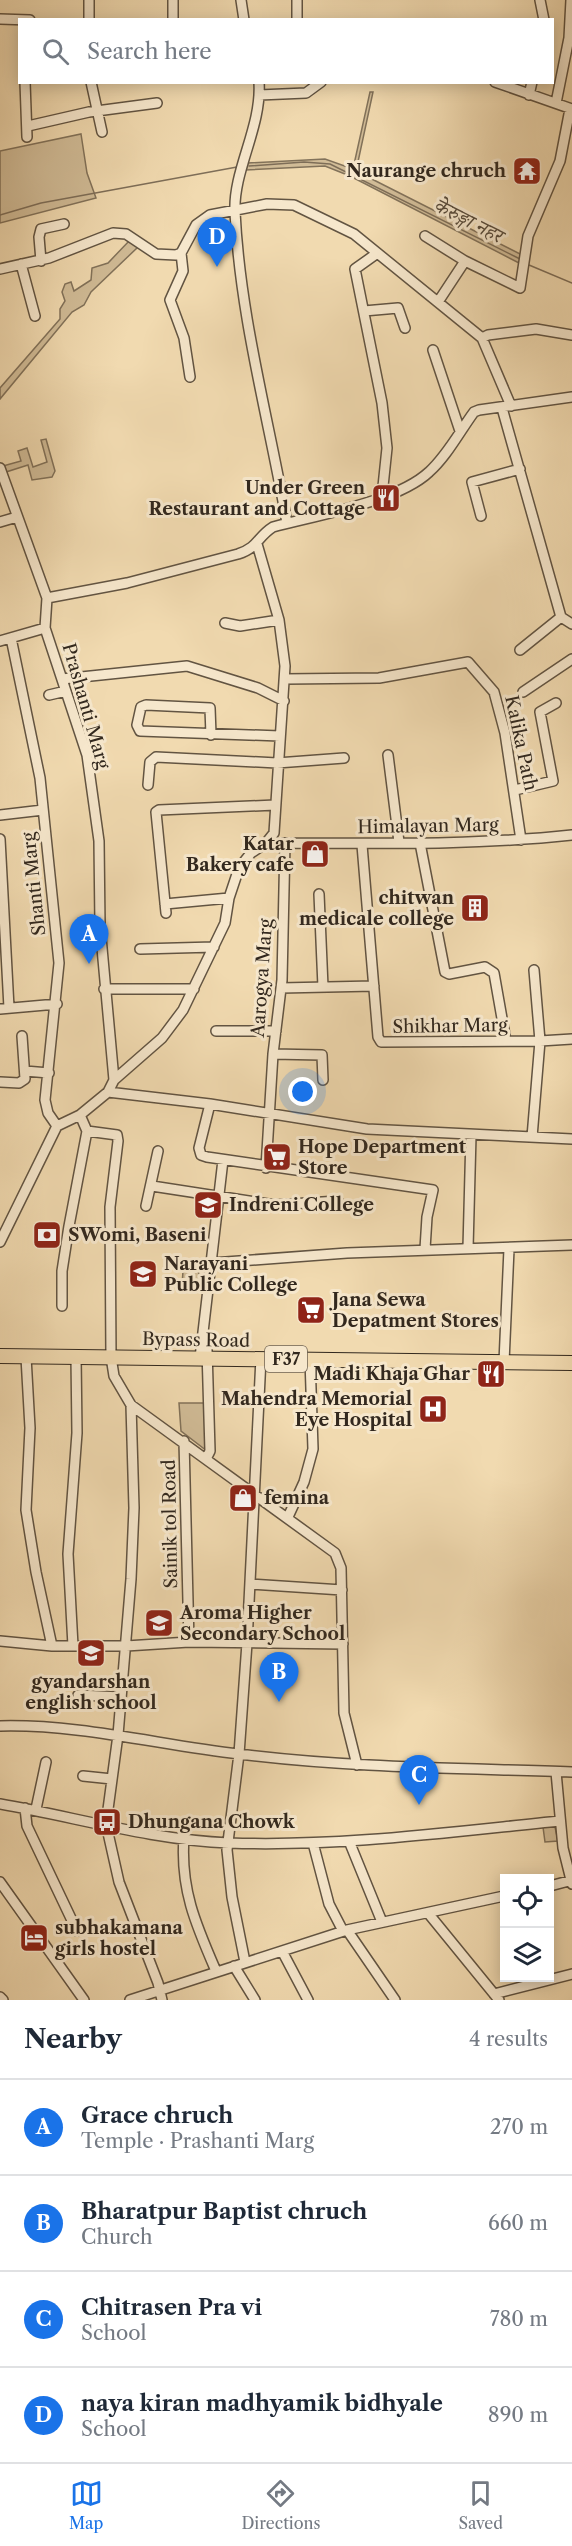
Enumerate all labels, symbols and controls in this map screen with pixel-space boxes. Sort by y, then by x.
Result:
search box [18,18,554,84]
icon: search [39,35,72,68]
text: Search here [87,38,212,65]
temple icon: Naurange chruch [511,155,543,187]
place label: Naurange chruch [346,160,507,182]
water label: केेरुङ्गा नहर [430,193,510,249]
pin: D [198,218,236,267]
place label: Under Green Restaurant and Cottage [148,477,366,520]
restaurant icon: Under Green Restaurant and Cottage [370,482,402,514]
street label: Prashanti Marg [58,641,115,772]
street label: Kalika Path [500,693,542,793]
street label: Himalayan Marg [357,814,499,838]
street label: Shanti Marg [18,831,50,937]
place label: Katar Bakery cafe [186,833,294,876]
shop icon: Katar Bakery cafe [299,838,331,870]
place label: chitwan medicale college [299,887,455,930]
building icon: chitwan medicale college [459,892,491,924]
pin: A [70,914,109,964]
street label: Aarogya Marg [247,917,277,1039]
street label: Shikhar Marg [392,1014,508,1038]
your location [288,1077,317,1106]
place label: Hope Department Store [298,1136,467,1179]
supermarket icon: Hope Department Store [261,1141,293,1173]
school or university icon: Indreni College [192,1189,224,1221]
place label: Indreni College [229,1194,374,1216]
bank icon: SWomi, Baseni [31,1219,63,1251]
place label: SWomi, Baseni [68,1224,207,1246]
place label: Narayani Public College [164,1253,298,1296]
school or university icon: Narayani Public College [127,1258,159,1290]
place label: Jana Sewa Depatment Stores [329,1289,499,1332]
supermarket icon: Jana Sewa Depatment Stores [295,1294,327,1326]
street label: Bypass Road [142,1328,250,1352]
road number: F37 [265,1346,307,1372]
restaurant icon: Madi Khaja Ghar [475,1358,507,1390]
place label: Madi Khaja Ghar [313,1363,470,1385]
place label: Mahendra Memorial Eye Hospital [221,1388,412,1431]
hospital icon: Mahendra Memorial Eye Hospital [417,1393,449,1425]
street label: Sainik tol Road [158,1459,182,1589]
shop icon: femina [227,1482,259,1514]
place label: femina [264,1487,330,1509]
place label: Aroma Higher Secondary School [179,1602,345,1645]
school or university icon: Aroma Higher Secondary School [143,1607,175,1639]
school or university icon: gyandarshan english school [75,1637,107,1669]
pin: B [260,1652,298,1702]
place label: gyandarshan english school [25,1671,157,1714]
pin: C [400,1756,438,1805]
bus stop icon: Dhungana Chowk [91,1806,123,1838]
place label: Dhungana Chowk [128,1811,296,1833]
map controls [500,1874,554,1982]
button: locate [500,1874,554,1928]
place label: subhakamana girls hostel [54,1917,184,1960]
hotel icon: subhakamana girls hostel [18,1922,50,1954]
button: layers [500,1928,554,1982]
text: Nearby [24,2023,122,2055]
text: 4 results [469,2027,548,2051]
text: Grace chruch [81,2102,233,2129]
text: A [36,2115,51,2139]
text: 270 m [490,2115,548,2139]
text: Temple · Prashanti Marg [81,2129,314,2153]
text: Bharatpur Baptist chruch [81,2198,367,2225]
text: B [36,2211,51,2235]
text: 660 m [488,2211,548,2235]
text: Church [81,2225,152,2249]
text: Chitrasen Pra vi [81,2294,262,2321]
text: C [35,2307,52,2331]
text: 780 m [490,2307,548,2331]
text: School [81,2321,146,2345]
text: naya kiran madhyamik bidhyale [81,2390,443,2417]
text: D [35,2403,52,2427]
text: 890 m [488,2403,548,2427]
text: School [81,2417,146,2441]
tab: Map [69,2477,103,2533]
tab: Directions [241,2477,320,2533]
tab: Saved [459,2477,503,2533]

